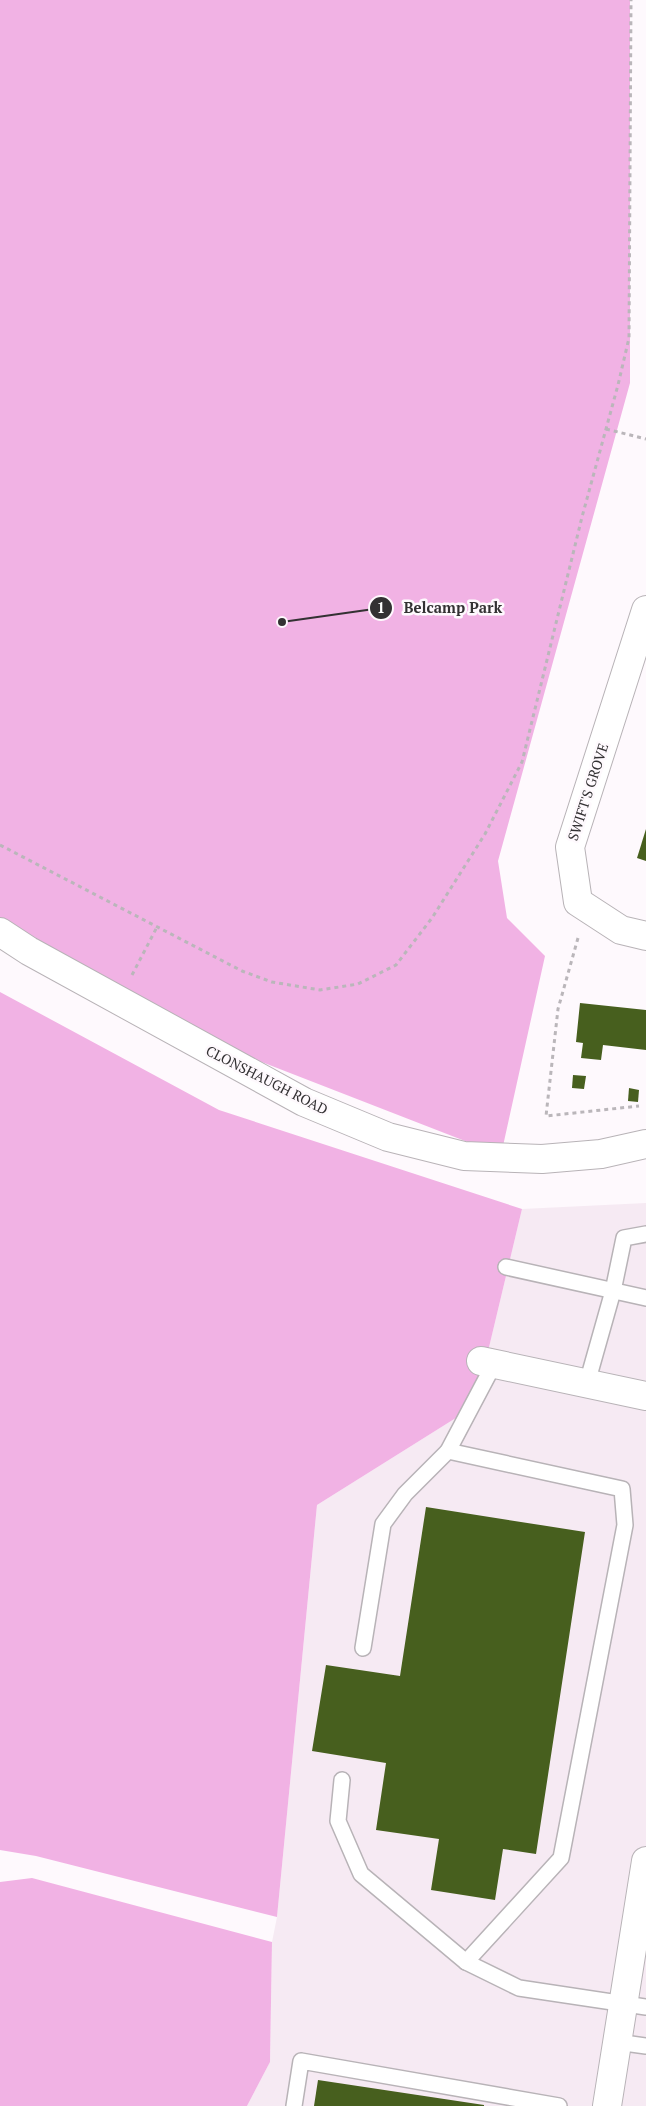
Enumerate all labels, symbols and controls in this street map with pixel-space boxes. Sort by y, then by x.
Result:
callout: Belcamp Park [368,593,512,623]
text: 1 [377,597,385,617]
text: Belcamp Park [404,597,503,617]
street label: SWIFT'S GROVE [563,741,612,843]
street label: CLONSHAUGH ROAD [203,1041,332,1119]

